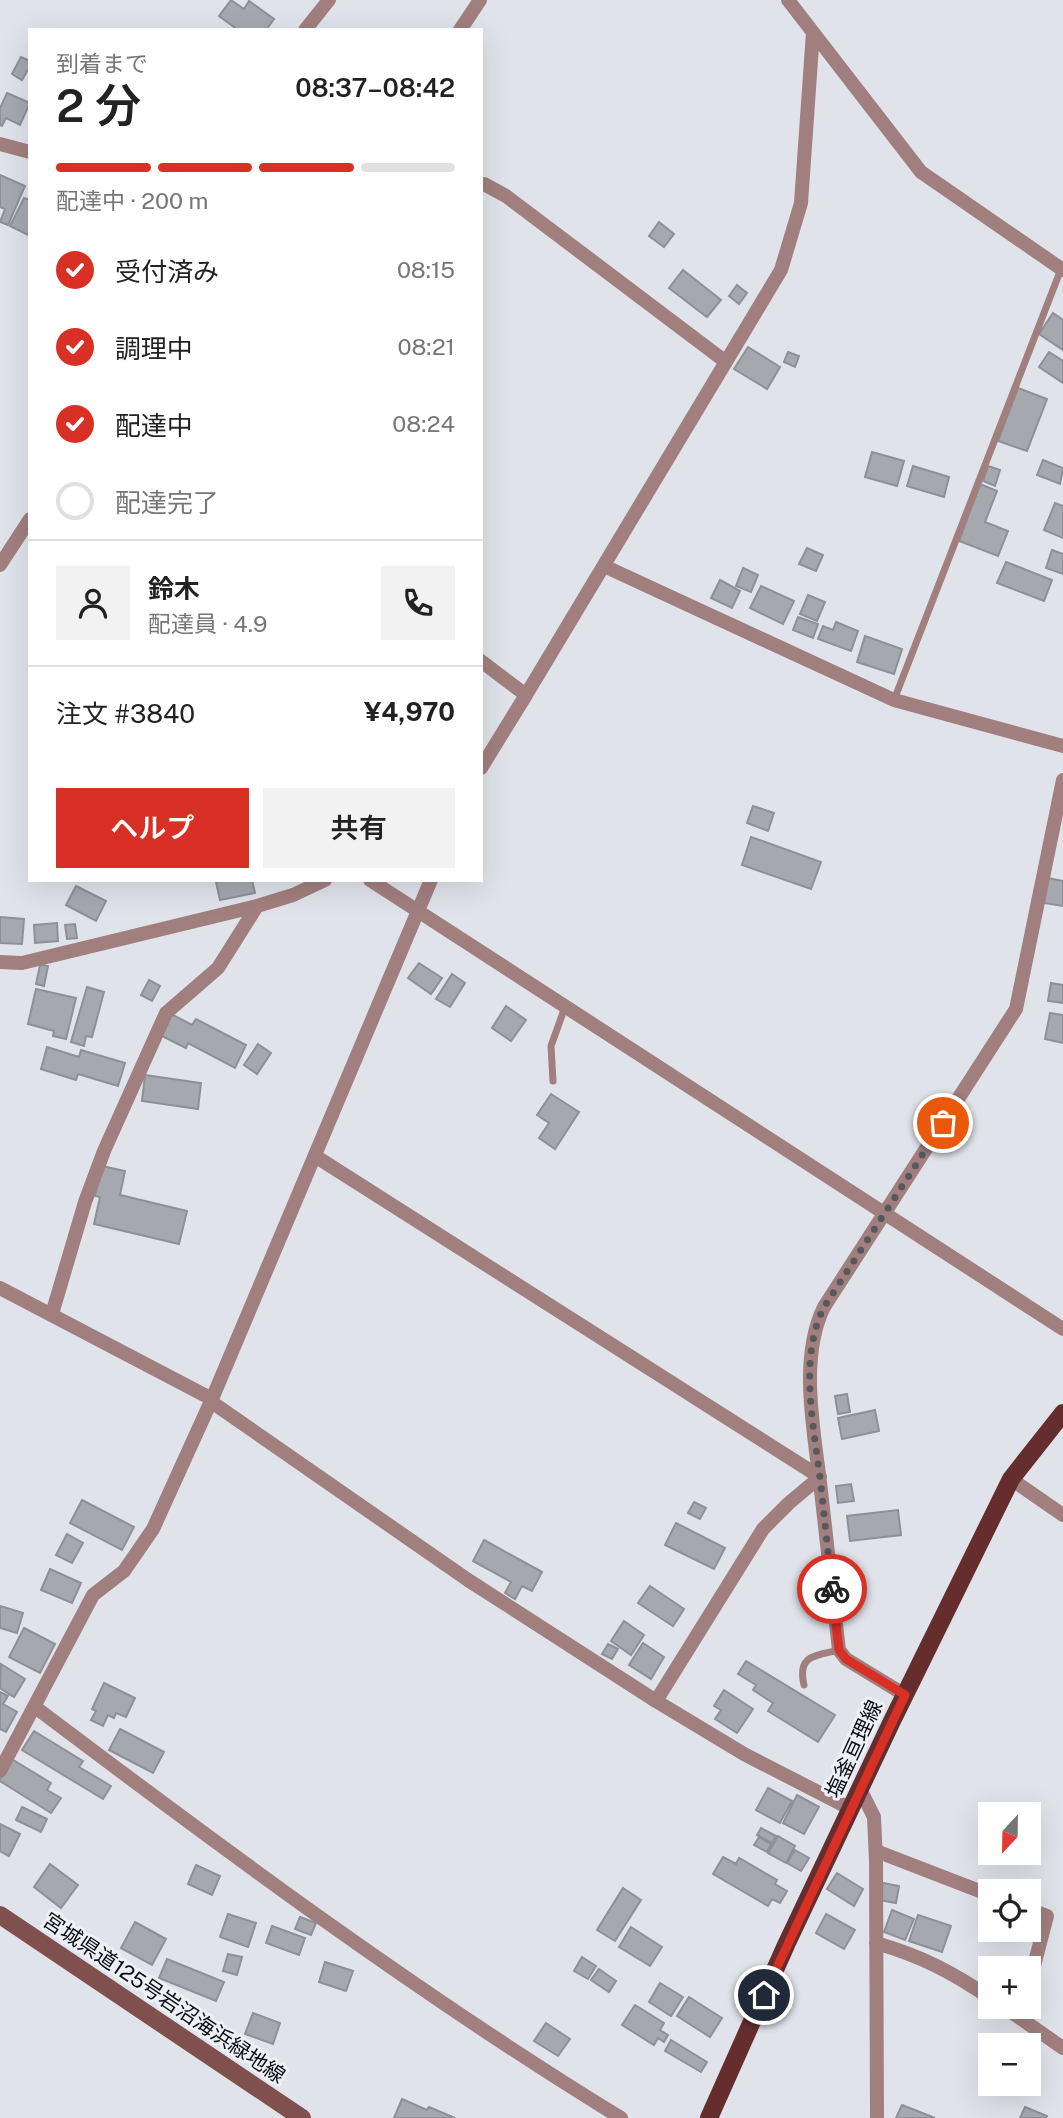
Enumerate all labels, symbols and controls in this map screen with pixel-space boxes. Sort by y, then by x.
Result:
text: 到着まで [56,50,148,77]
text: 08:37–08:42 [295,72,455,103]
text: 2 分 [56,78,141,132]
text: 配達中 · 200 m [56,187,209,214]
icon: check [56,251,94,289]
text: 受付済み [115,256,219,287]
text: 08:15 [397,256,455,283]
icon: check [56,328,94,366]
text: 調理中 [115,333,193,364]
text: 08:21 [397,333,455,360]
icon: check [56,405,94,443]
text: 配達中 [115,410,193,441]
text: 08:24 [392,410,455,437]
text: 配達完了 [115,487,219,518]
button: person [56,566,130,640]
button: phone [381,566,455,640]
text: 鈴木 [148,573,200,604]
text: 配達員 · 4.9 [148,610,267,637]
text: ¥4,970 [364,696,455,727]
text: 注文 #3840 [56,698,195,729]
button: ヘルプ [56,788,249,868]
button: 共有 [263,788,455,868]
pin [913,1093,973,1153]
icon: bag [924,1104,962,1142]
courier [797,1554,867,1624]
icon: bike [813,1570,851,1608]
street label: 塩釜亘理線 [820,1696,887,1802]
north arrow [978,1802,1041,1866]
map controls [978,1802,1041,2096]
button: locate [978,1879,1041,1942]
street label: 宮城県道125号岩沼海浜緑地線 [39,1907,290,2088]
button: + [978,1956,1041,2019]
pin [734,1965,794,2025]
icon: home [745,1976,783,2014]
button: − [978,2033,1041,2096]

